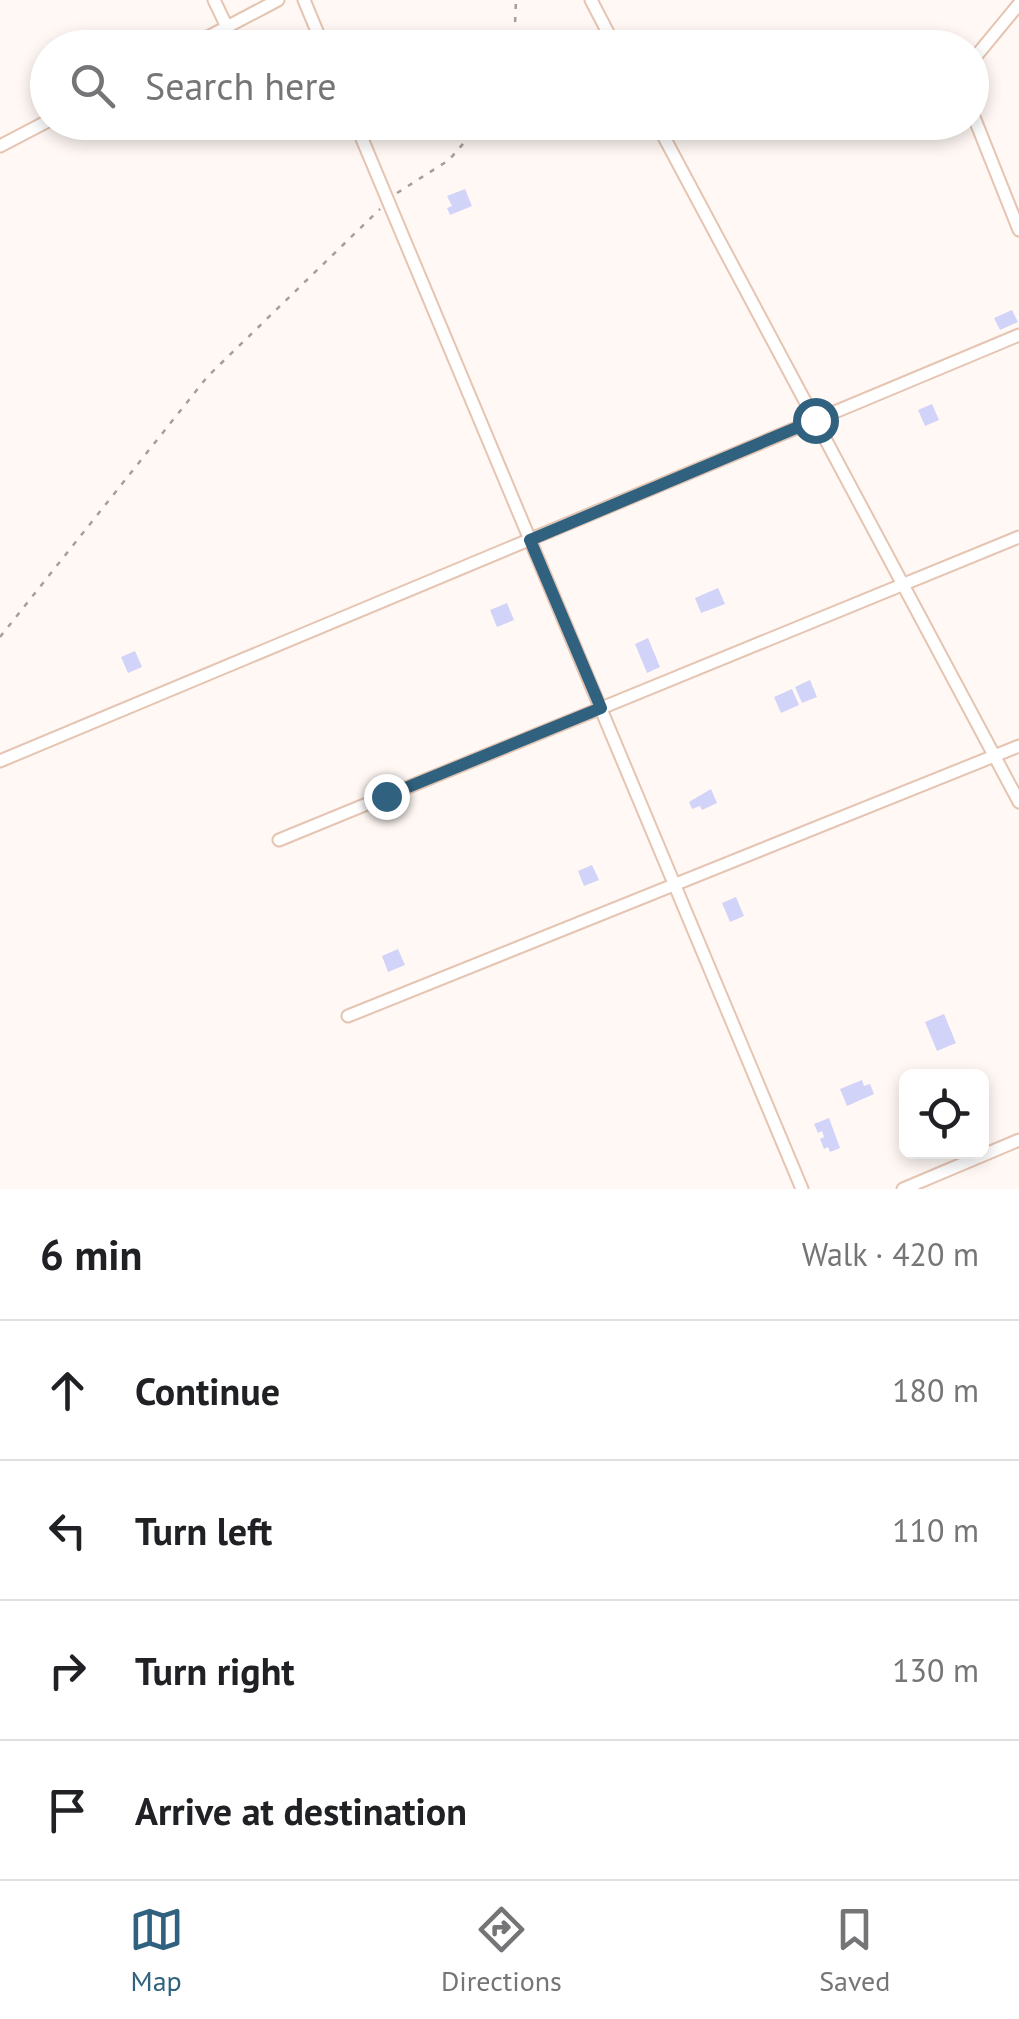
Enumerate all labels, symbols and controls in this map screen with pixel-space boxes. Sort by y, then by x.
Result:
search box [30,30,989,140]
icon: search [65,58,120,113]
text: Search here [145,61,337,110]
route start [793,398,839,444]
route end [364,774,410,820]
map controls [899,1069,989,1159]
button: locate [899,1069,989,1159]
text: 6 min [40,1227,142,1282]
text: Walk · 420 m [802,1233,979,1275]
icon: ahead [40,1363,95,1418]
text: Continue [135,1366,280,1415]
text: 180 m [892,1369,979,1411]
icon: left [40,1503,95,1558]
text: Turn left [135,1506,272,1555]
text: 110 m [892,1509,979,1551]
icon: right [40,1643,95,1698]
text: Turn right [135,1646,295,1695]
text: 130 m [892,1649,979,1691]
icon: arrive [40,1783,95,1838]
text: Arrive at destination [135,1786,467,1835]
tab: Map [129,1902,184,1999]
tab: Directions [441,1902,562,1999]
tab: Saved [819,1902,890,1999]

